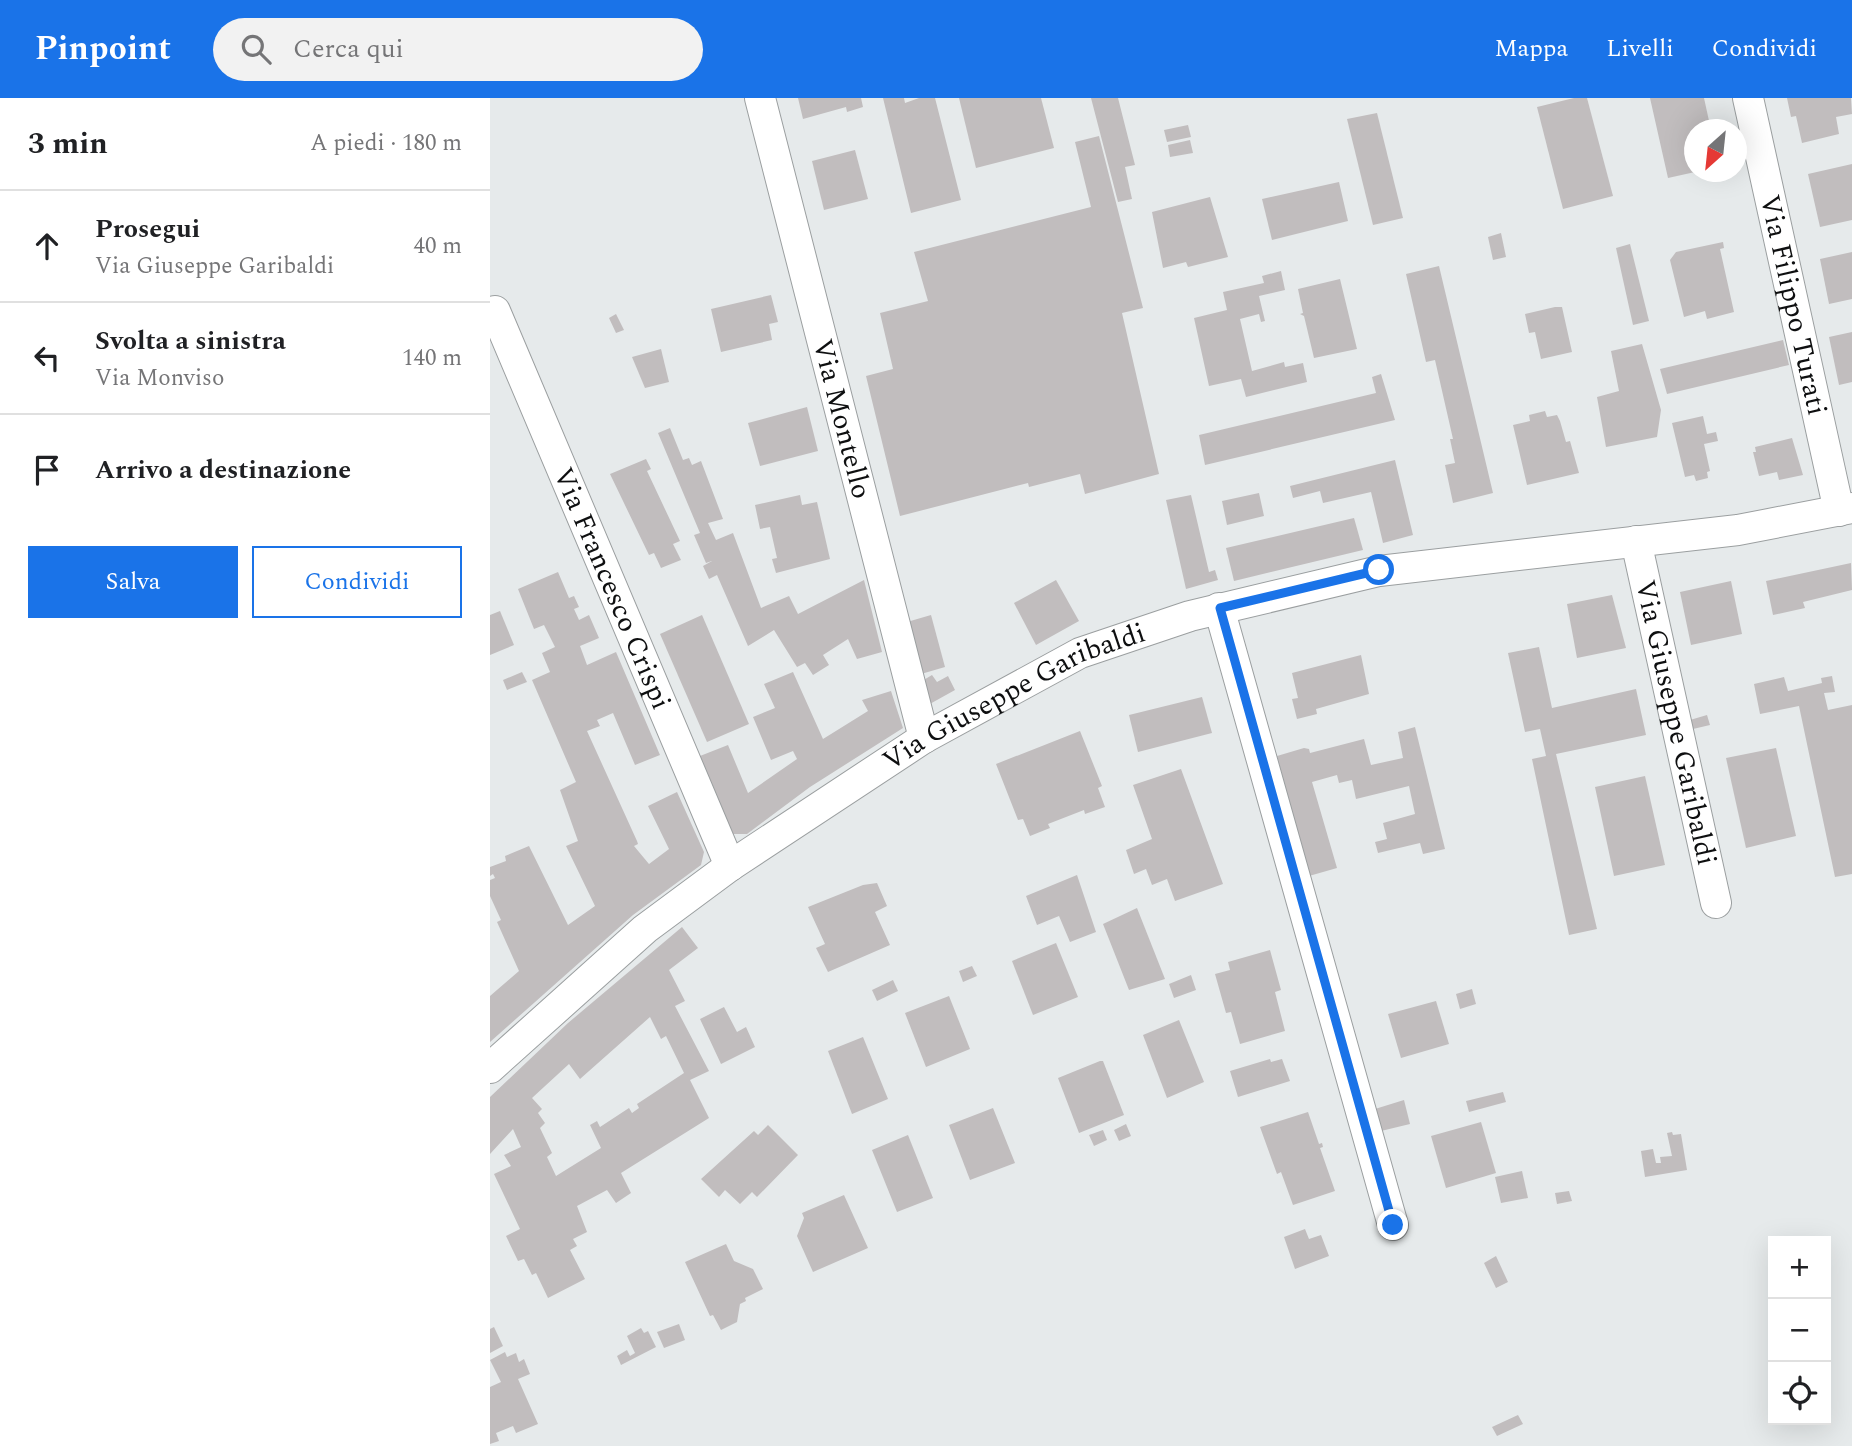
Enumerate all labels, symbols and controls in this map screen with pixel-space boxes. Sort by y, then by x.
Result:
search box [213,18,703,81]
text: Pinpoint [35,24,171,74]
text: Cerca qui [293,29,404,69]
icon: search [237,30,275,68]
text: Mappa [1494,31,1568,67]
text: Livelli [1606,31,1674,67]
text: Condividi [1712,31,1817,67]
north arrow [1684,119,1747,182]
text: 3 min [28,121,108,167]
text: A piedi · 180 m [310,126,462,161]
street label: Via Filippo Turati [1748,191,1839,420]
text: Prosegui [95,209,200,249]
icon: ahead [28,227,66,265]
text: 40 m [413,229,462,264]
text: Via Giuseppe Garibaldi [95,249,334,284]
text: Svolta a sinistra [95,321,286,361]
street label: Via Montello [801,334,883,503]
icon: left [28,339,66,377]
text: 140 m [402,341,462,376]
text: Via Monviso [95,361,224,396]
text: Arrivo a destinazione [95,450,351,490]
icon: arrive [28,451,66,489]
street label: Via Francesco Crispi [542,460,683,716]
button: Salva [28,546,238,618]
button: Condividi [252,546,462,618]
route start [1363,554,1394,585]
street label: Via Giuseppe Garibaldi [1624,576,1729,870]
street label: Via Giuseppe Garibaldi [874,611,1151,781]
route end [1377,1209,1408,1240]
map controls [1768,1236,1831,1425]
button: + [1768,1236,1831,1299]
button: − [1768,1299,1831,1362]
button: locate [1768,1362,1831,1425]

